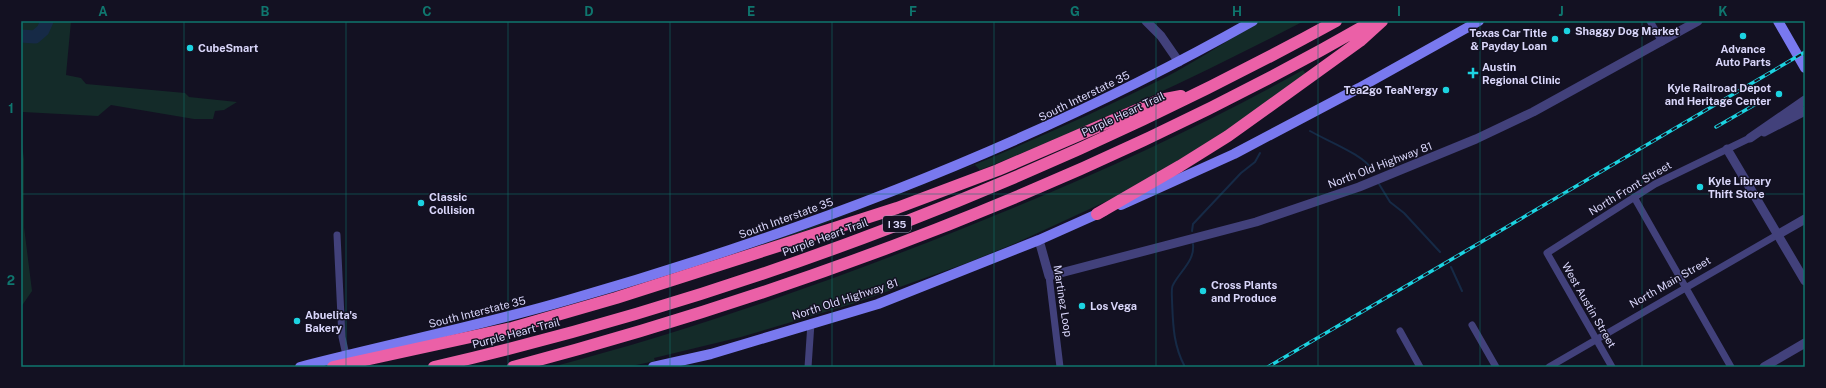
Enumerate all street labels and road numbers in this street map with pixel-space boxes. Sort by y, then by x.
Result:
street label: South Interstate 35 [1037,69,1131,123]
street label: Purple Heart Trail [1080,89,1166,139]
street label: North Old Highway 81 [1326,140,1434,190]
street label: North Front Street [1587,159,1673,217]
street label: South Interstate 35 [737,195,835,241]
street label: Purple Heart Trail [781,216,869,258]
road number: I 35 [883,216,911,232]
street label: North Main Street [1627,254,1713,310]
street label: West Austin Street [1560,260,1618,350]
street label: Martinez Loop [1051,264,1075,338]
street label: North Old Highway 81 [790,276,900,322]
street label: South Interstate 35 [427,294,527,330]
street label: Purple Heart Trail [471,316,561,350]

